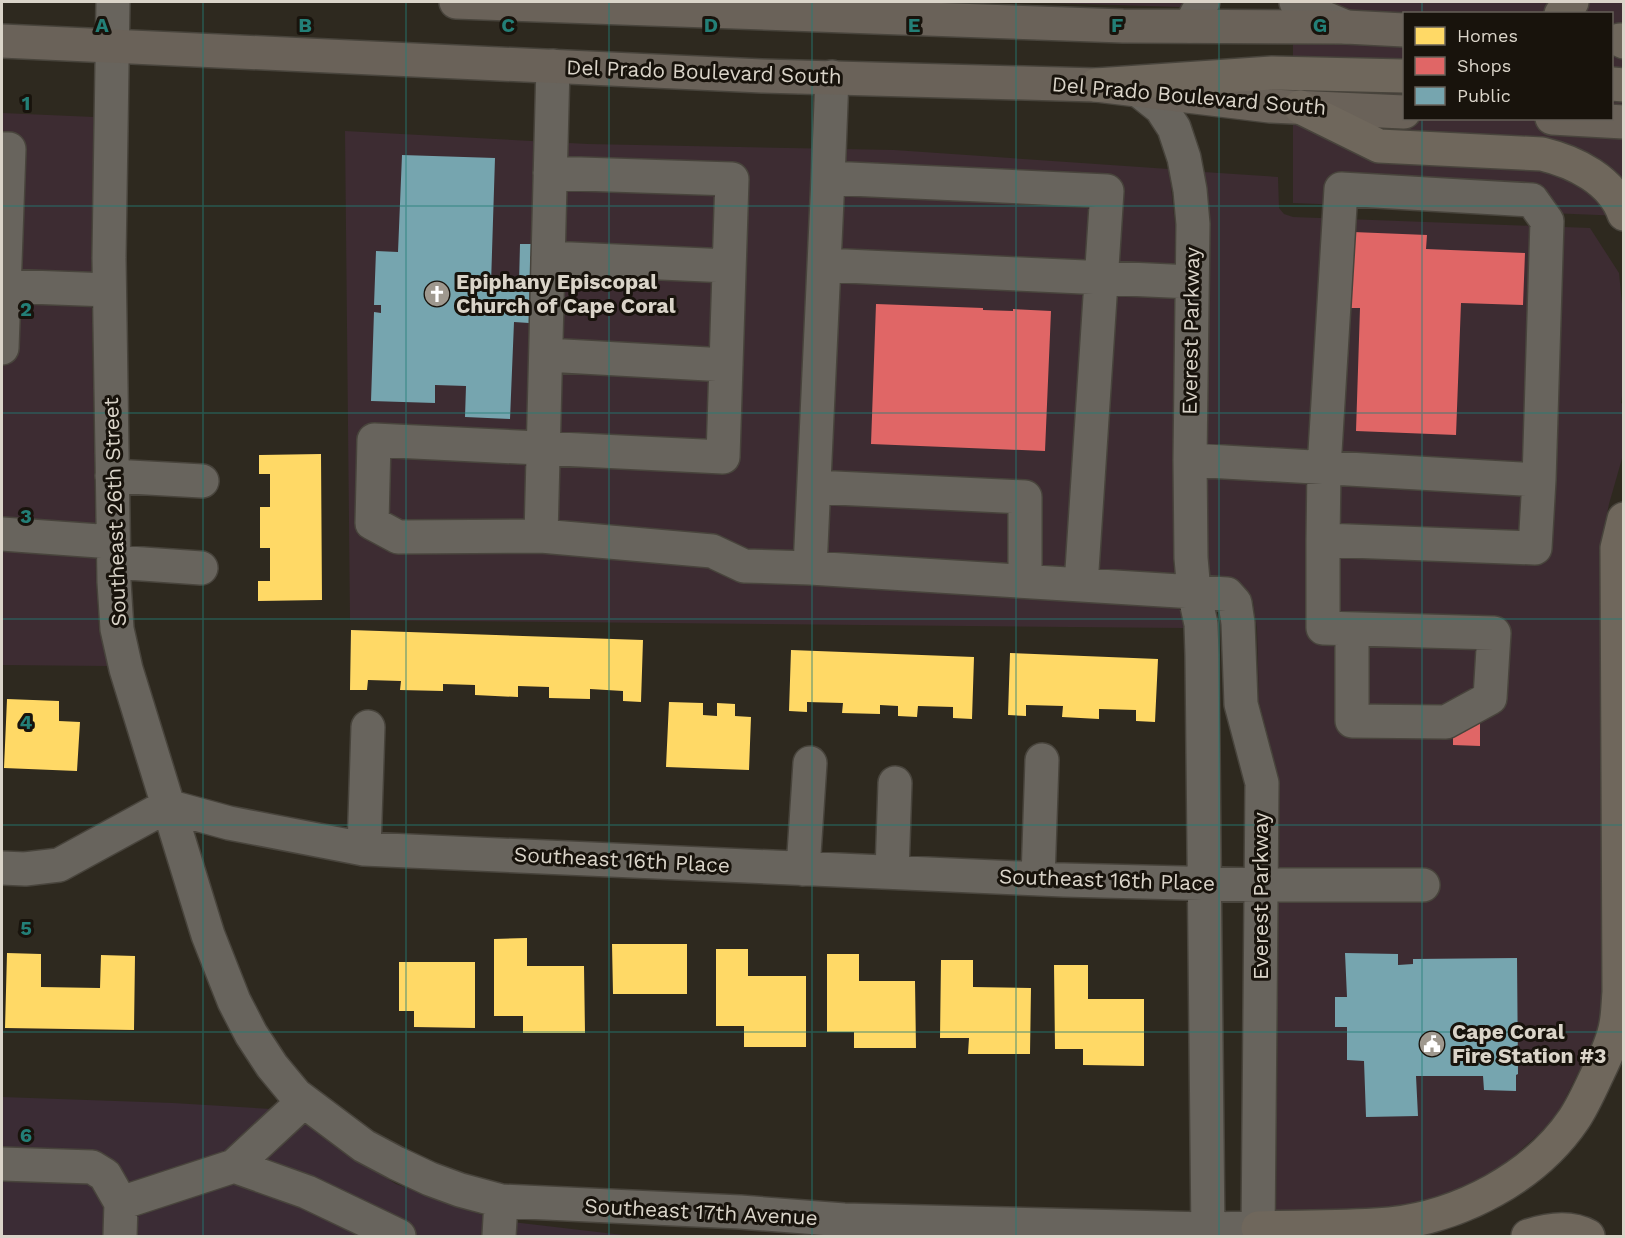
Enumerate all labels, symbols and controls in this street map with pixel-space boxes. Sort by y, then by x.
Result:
legend [1403,12,1613,120]
text: A [95,13,109,37]
text: B [298,13,312,37]
text: C [501,13,515,37]
text: D [704,13,718,37]
text: E [908,13,920,37]
text: F [1111,13,1123,37]
text: G [1313,13,1327,37]
text: Homes [1457,25,1518,46]
street label: Del Prado Boulevard South [566,54,842,89]
text: Shops [1457,55,1511,76]
street label: Del Prado Boulevard South [1051,71,1327,120]
text: Public [1457,85,1511,106]
text: 1 [22,91,30,115]
street label: Everest Parkway [1177,247,1204,415]
place label: Epiphany Episcopal Church of Cape Coral [456,269,676,318]
church icon: Epiphany Episcopal Church of Cape Coral [422,279,452,309]
text: 2 [20,297,32,321]
street label: Southeast 26th Street [98,397,131,627]
text: 3 [20,504,32,528]
text: 4 [20,710,33,734]
street label: Everest Parkway [1248,812,1273,980]
street label: Southeast 16th Place [513,841,731,878]
street label: Southeast 16th Place [998,863,1216,896]
text: 5 [20,916,32,940]
place label: Cape Coral Fire Station #3 [1452,1019,1606,1068]
public building icon: Cape Coral Fire Station #3 [1417,1029,1447,1059]
text: 6 [20,1123,32,1147]
street label: Southeast 17th Avenue [584,1193,818,1230]

